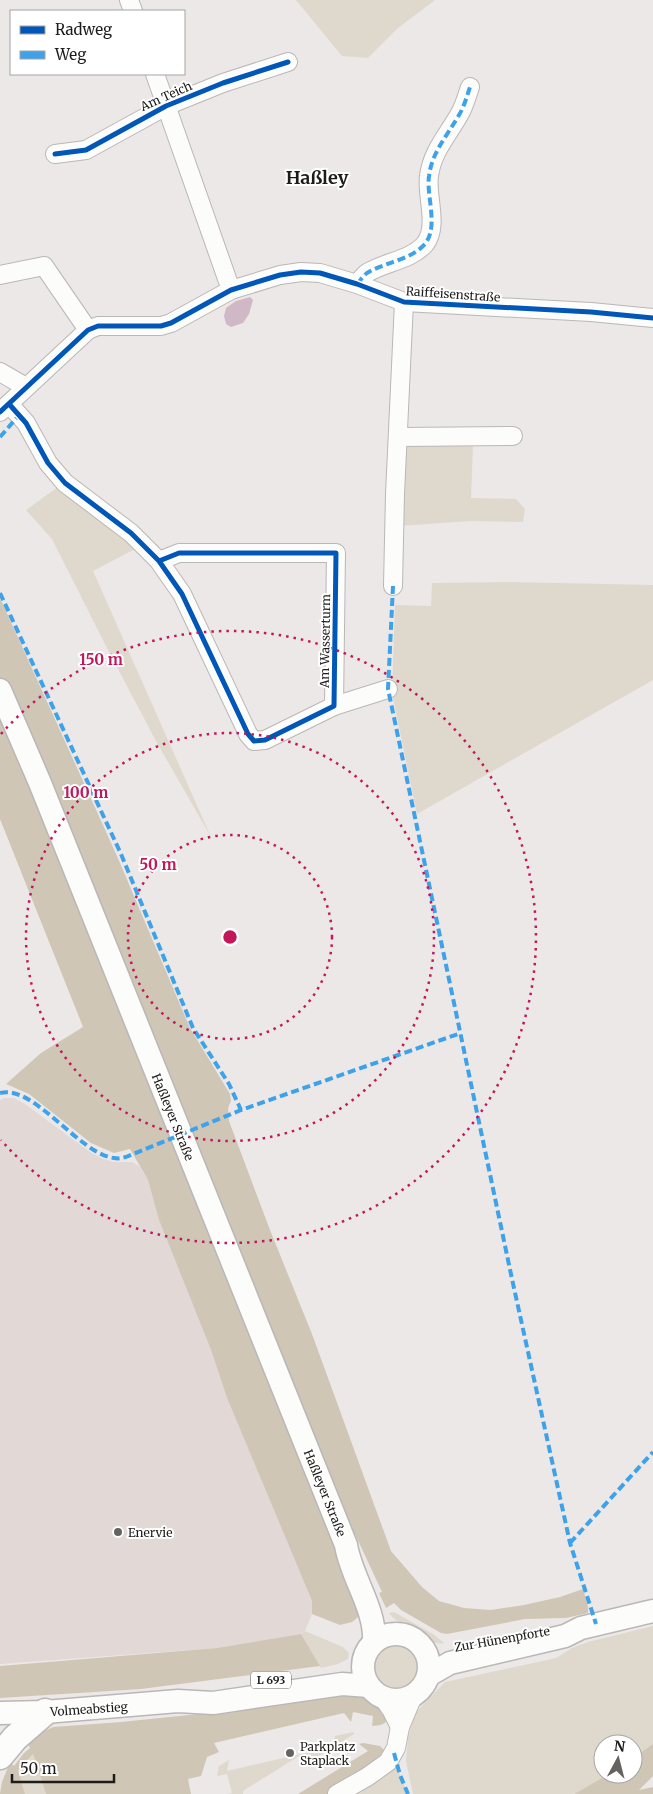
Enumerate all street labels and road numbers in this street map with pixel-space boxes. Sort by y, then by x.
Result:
street label: Am Teich [137,78,194,114]
street label: Raiffeisenstraße [405,283,501,305]
street label: Am Wasserturm [317,594,333,689]
street label: Haßleyer Straße [149,1071,197,1163]
street label: Haßleyer Straße [301,1447,349,1539]
street label: Zur Hünenpforte [453,1623,551,1655]
road number: L 693 [251,1672,291,1688]
street label: Volmeabstieg [49,1699,129,1719]

